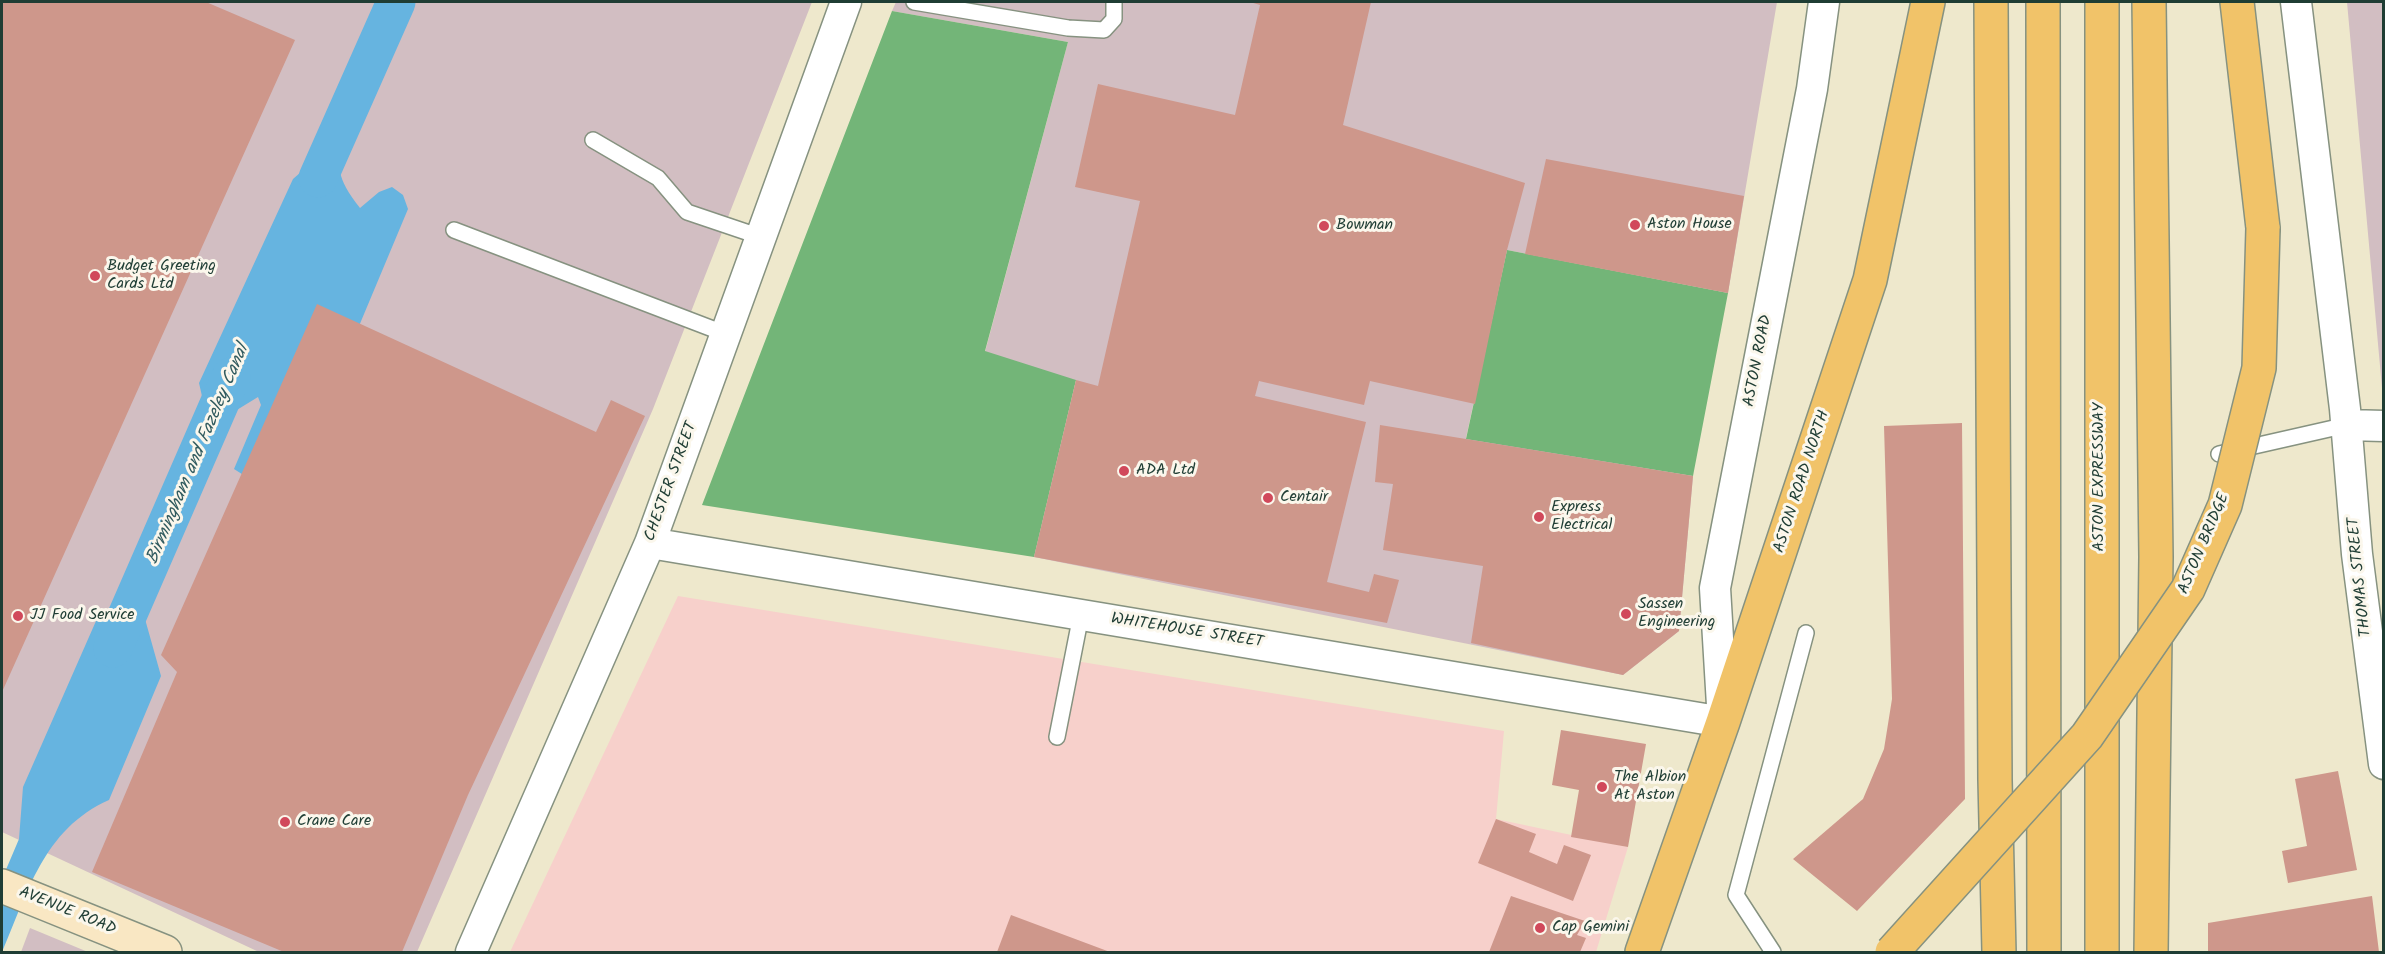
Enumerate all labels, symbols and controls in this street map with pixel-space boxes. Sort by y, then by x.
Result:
place label: Aston House [1647,215,1732,235]
place label: Bowman [1336,216,1393,236]
marker: Aston House [1628,218,1642,232]
marker: Bowman [1317,219,1331,233]
place label: Budget Greeting Cards Ltd [107,257,216,295]
marker: Budget Greeting Cards Ltd [88,269,102,283]
street label: ASTON ROAD [1741,314,1777,408]
water label: Birmingham and Fazeley Canal [143,342,255,568]
street label: ASTON EXPRESSWAY [2090,402,2110,552]
street label: ASTON ROAD NORTH [1771,408,1835,556]
street label: CHESTER STREET [642,420,702,544]
place label: ADA Ltd [1136,461,1195,481]
marker: ADA Ltd [1117,464,1131,478]
place label: Centair [1280,488,1328,508]
marker: Centair [1261,491,1275,505]
street label: ASTON BRIDGE [2175,491,2235,597]
place label: Express Electrical [1551,498,1612,536]
marker: Express Electrical [1532,510,1546,524]
street label: THOMAS STREET [2345,516,2377,638]
place label: Sassen Engineering [1638,595,1715,633]
place label: JJ Food Service [30,606,135,626]
marker: Sassen Engineering [1619,607,1633,621]
marker: JJ Food Service [11,609,25,623]
street label: WHITEHOUSE STREET [1109,610,1265,654]
place label: The Albion At Aston [1614,768,1686,806]
marker: The Albion At Aston [1595,780,1609,794]
place label: Crane Care [297,812,371,832]
marker: Crane Care [278,815,292,829]
street label: AVENUE ROAD [16,884,118,940]
place label: Cap Gemini [1552,918,1629,938]
marker: Cap Gemini [1533,921,1547,935]

